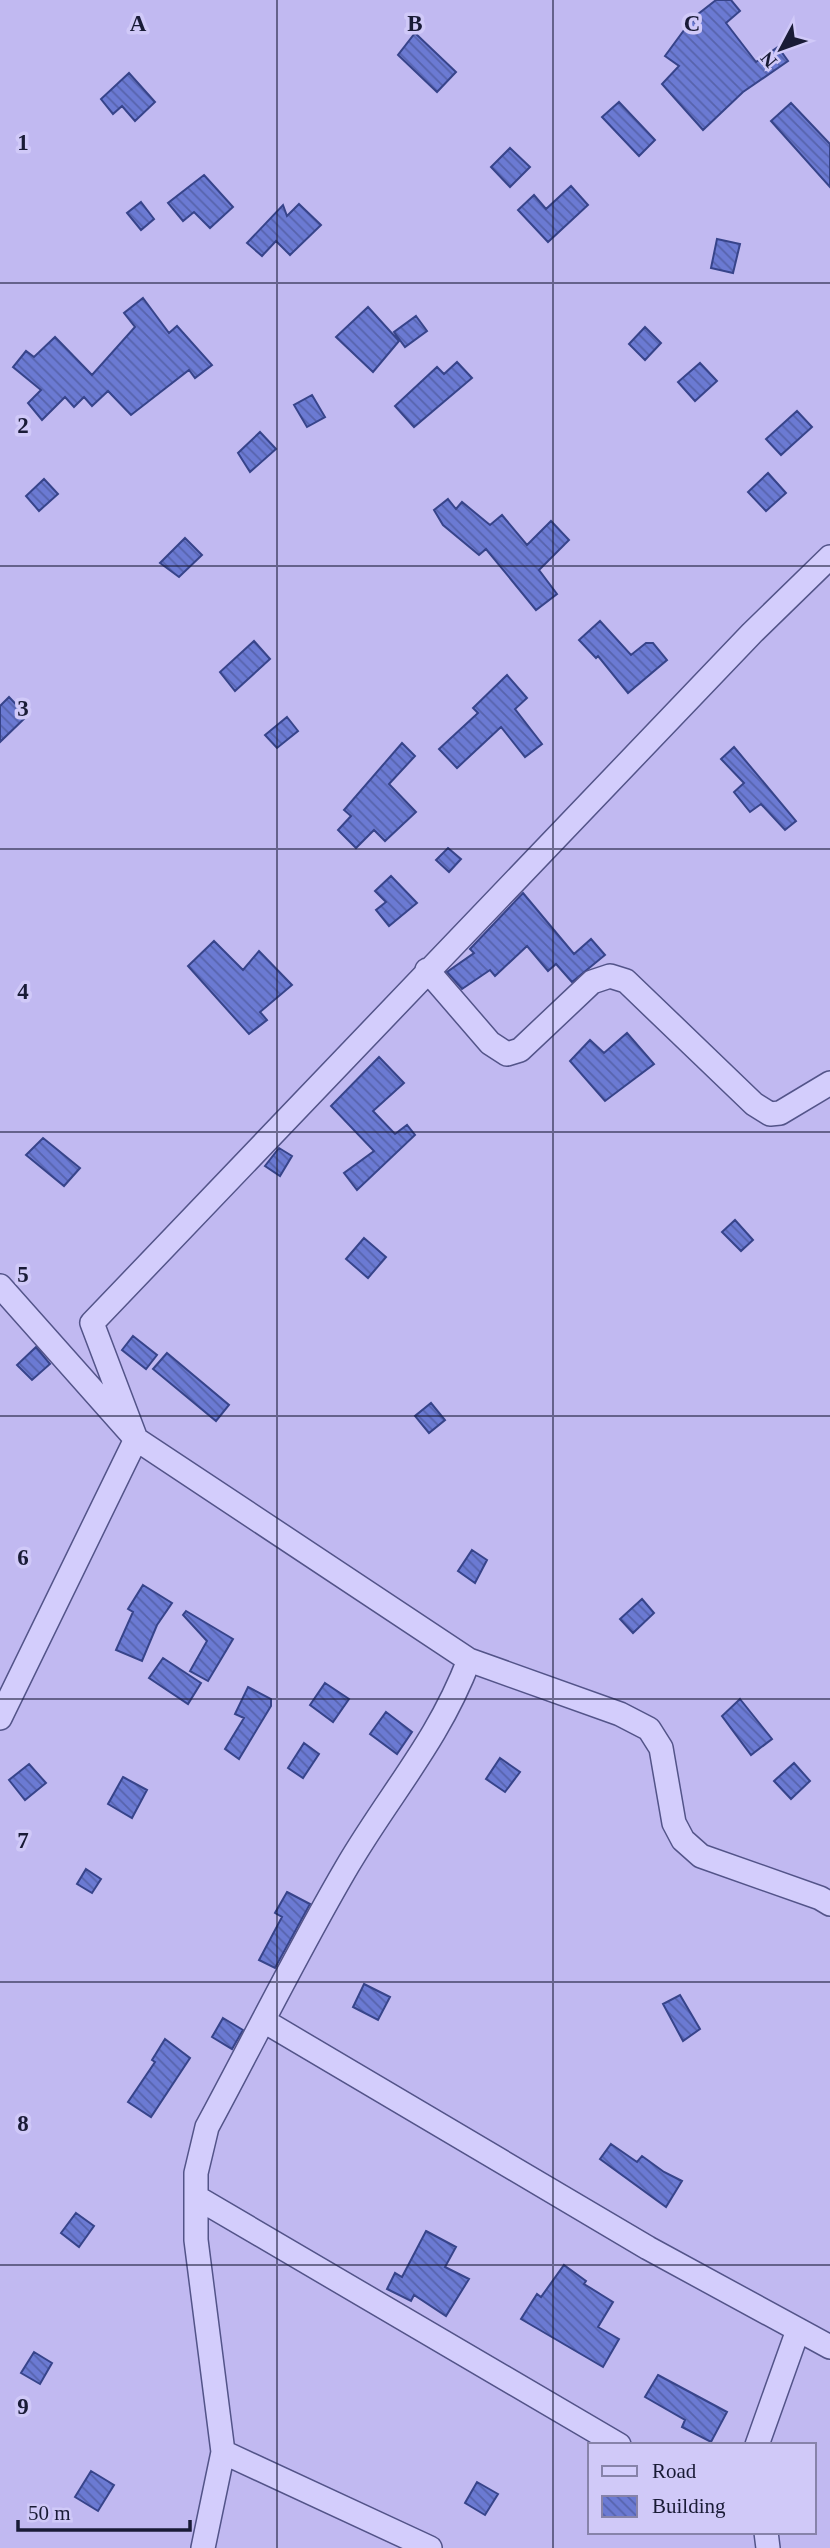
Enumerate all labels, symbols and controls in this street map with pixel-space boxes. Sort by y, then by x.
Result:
text: A [130,11,147,36]
text: B [407,11,423,36]
text: C [684,11,700,36]
north arrow [746,14,816,84]
text: N [756,48,781,72]
text: 1 [17,130,29,155]
text: 2 [17,413,29,438]
text: 3 [17,696,29,721]
text: 4 [17,979,29,1004]
text: 5 [17,1262,29,1287]
text: 6 [17,1545,29,1570]
text: 7 [17,1828,29,1853]
text: 8 [17,2111,29,2136]
text: 9 [17,2394,29,2419]
legend [588,2443,816,2534]
text: Road [652,2459,697,2483]
scale bar [18,2488,189,2532]
text: Building [652,2494,726,2518]
text: 50 m [28,2501,71,2525]

